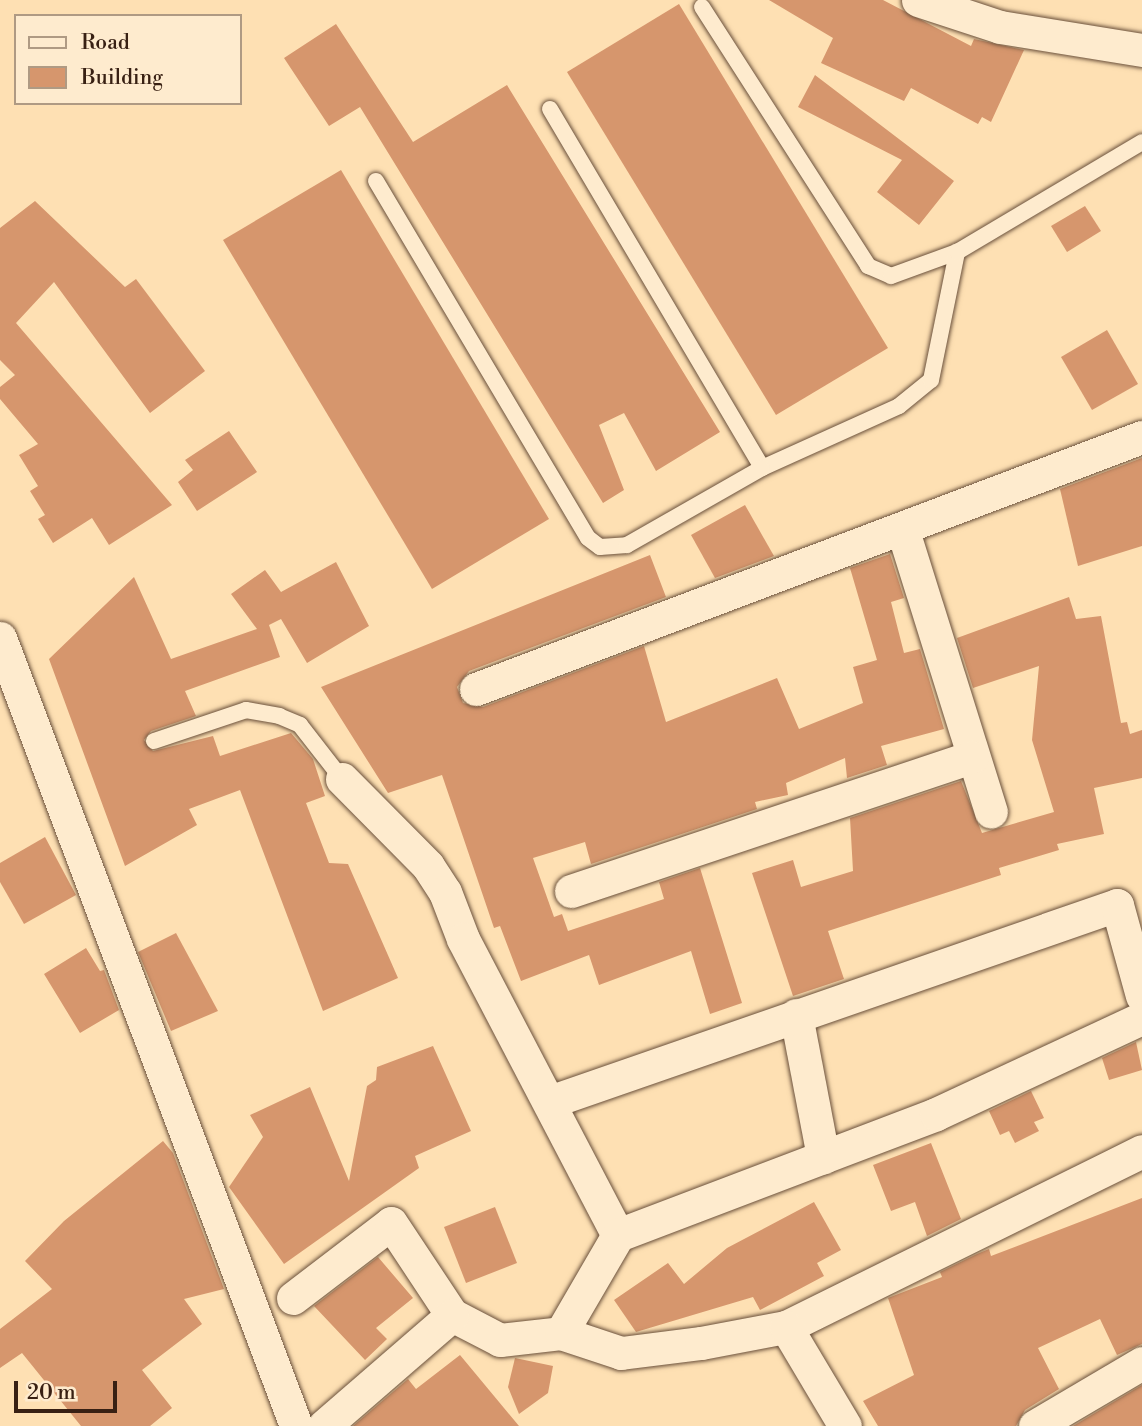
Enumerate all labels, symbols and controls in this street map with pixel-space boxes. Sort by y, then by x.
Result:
legend [14,14,242,105]
text: Road [81,30,130,56]
text: Building [81,65,163,91]
scale bar [18,1366,121,1410]
text: 20 m [27,1380,76,1406]

